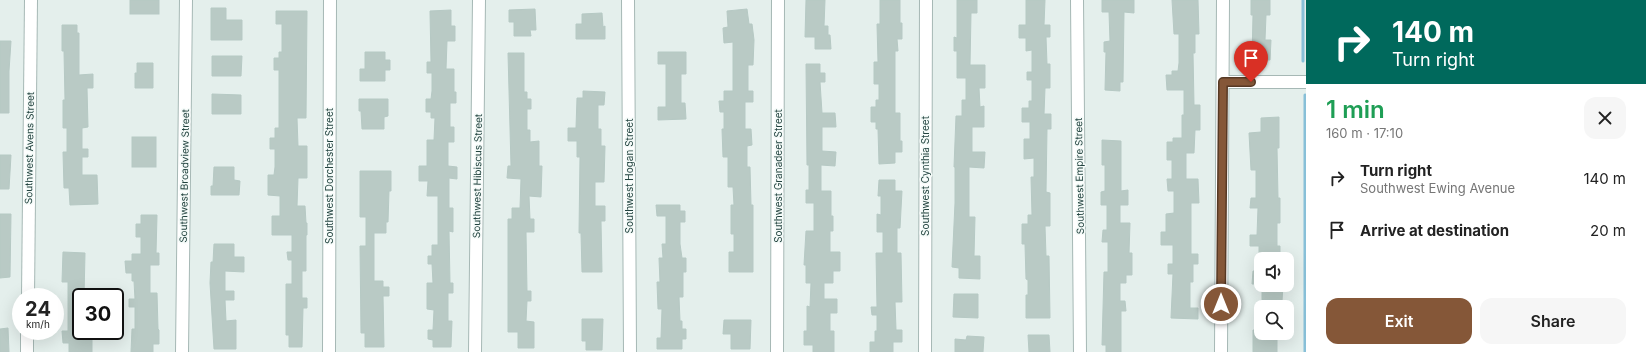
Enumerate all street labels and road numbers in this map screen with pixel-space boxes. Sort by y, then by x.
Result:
street label: Southwest Avens Street [22,91,36,204]
street label: Southwest Dorchester Street [323,107,335,244]
street label: Southwest Broadview Street [177,108,191,243]
street label: Southwest Granadeer Street [772,108,784,243]
street label: Southwest Hibiscus Street [470,113,484,238]
street label: Southwest Cynthia Street [919,115,931,236]
street label: Southwest Empire Street [1072,117,1086,234]
street label: Southwest Hogan Street [623,118,635,233]

